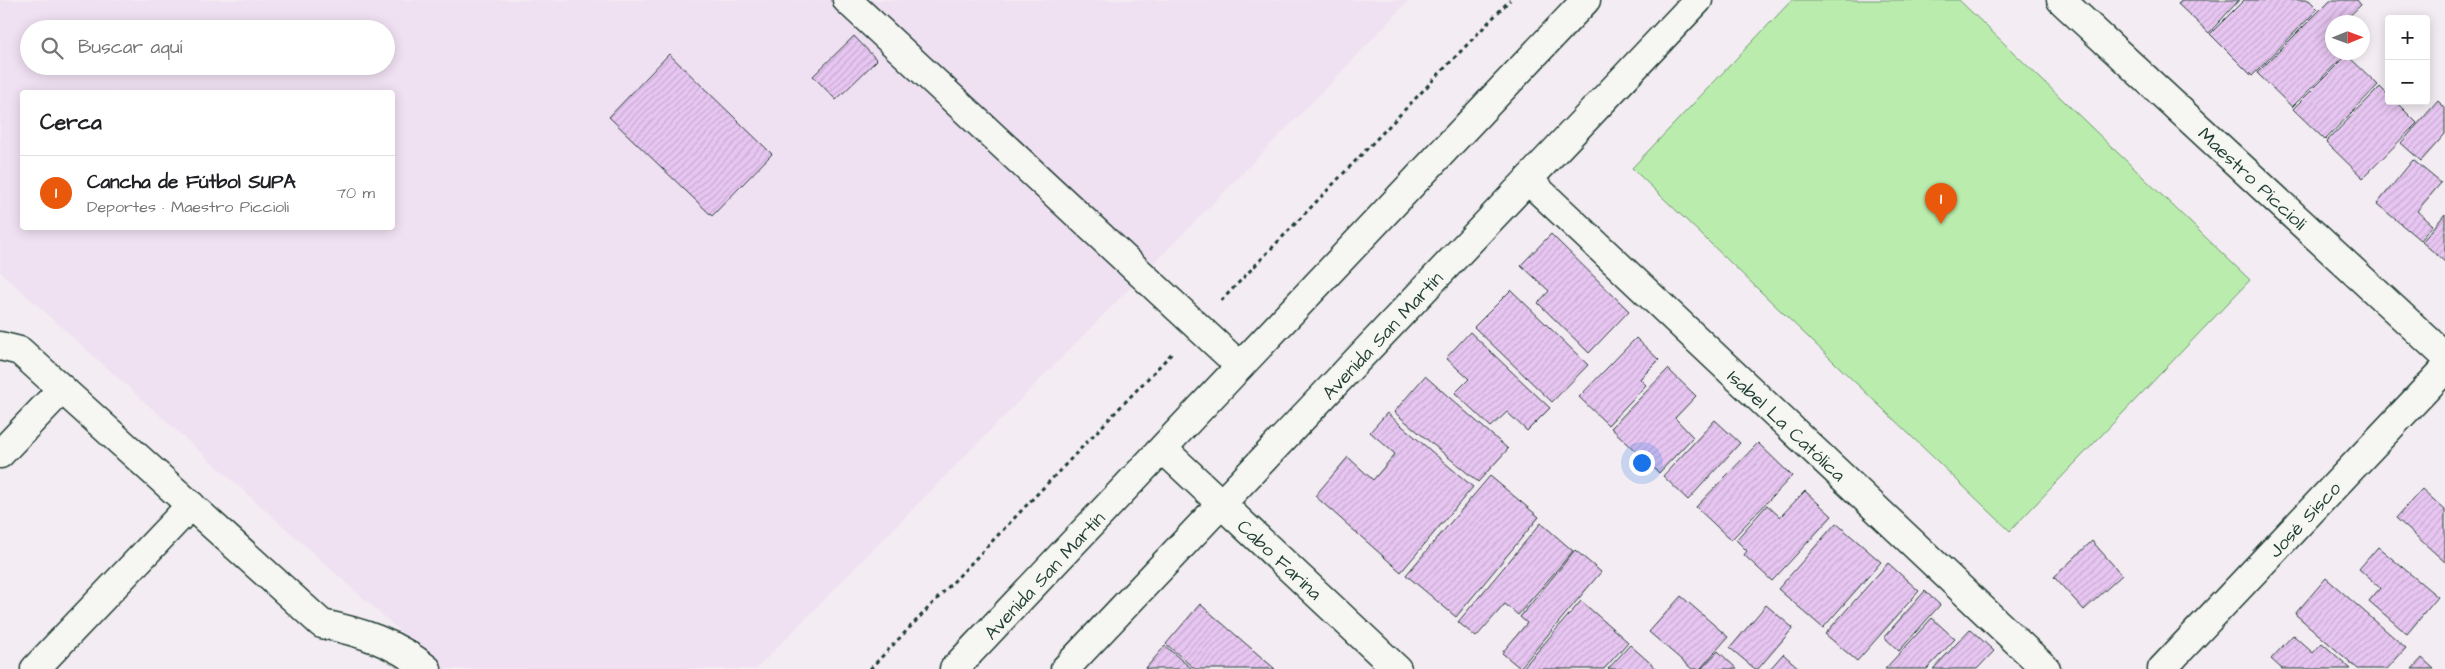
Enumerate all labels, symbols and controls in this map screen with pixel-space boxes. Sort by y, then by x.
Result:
north arrow [2325,15,2370,60]
map controls [2385,15,2430,105]
button: + [2385,15,2430,60]
search box [20,20,395,75]
icon: search [38,34,66,62]
text: Buscar aquí [78,34,182,61]
button: − [2385,60,2430,105]
text: Cerca [40,108,102,137]
street label: Maestro Piccioli [2192,121,2313,237]
text: Cancha de Fútbol SUPA [87,169,296,196]
text: 1 [55,182,57,204]
text: 70 m [336,182,375,204]
pin: 1 [1925,183,1957,224]
text: Deportes · Maestro Piccioli [87,196,289,218]
street label: Avenida San Martín [1316,266,1450,406]
street label: Isabel La Católica [1721,364,1851,488]
your location [1629,450,1655,476]
street label: José Sisco [2263,476,2348,564]
street label: Avenida San Martín [978,506,1112,646]
street label: Cabo Farina [1230,514,1328,607]

